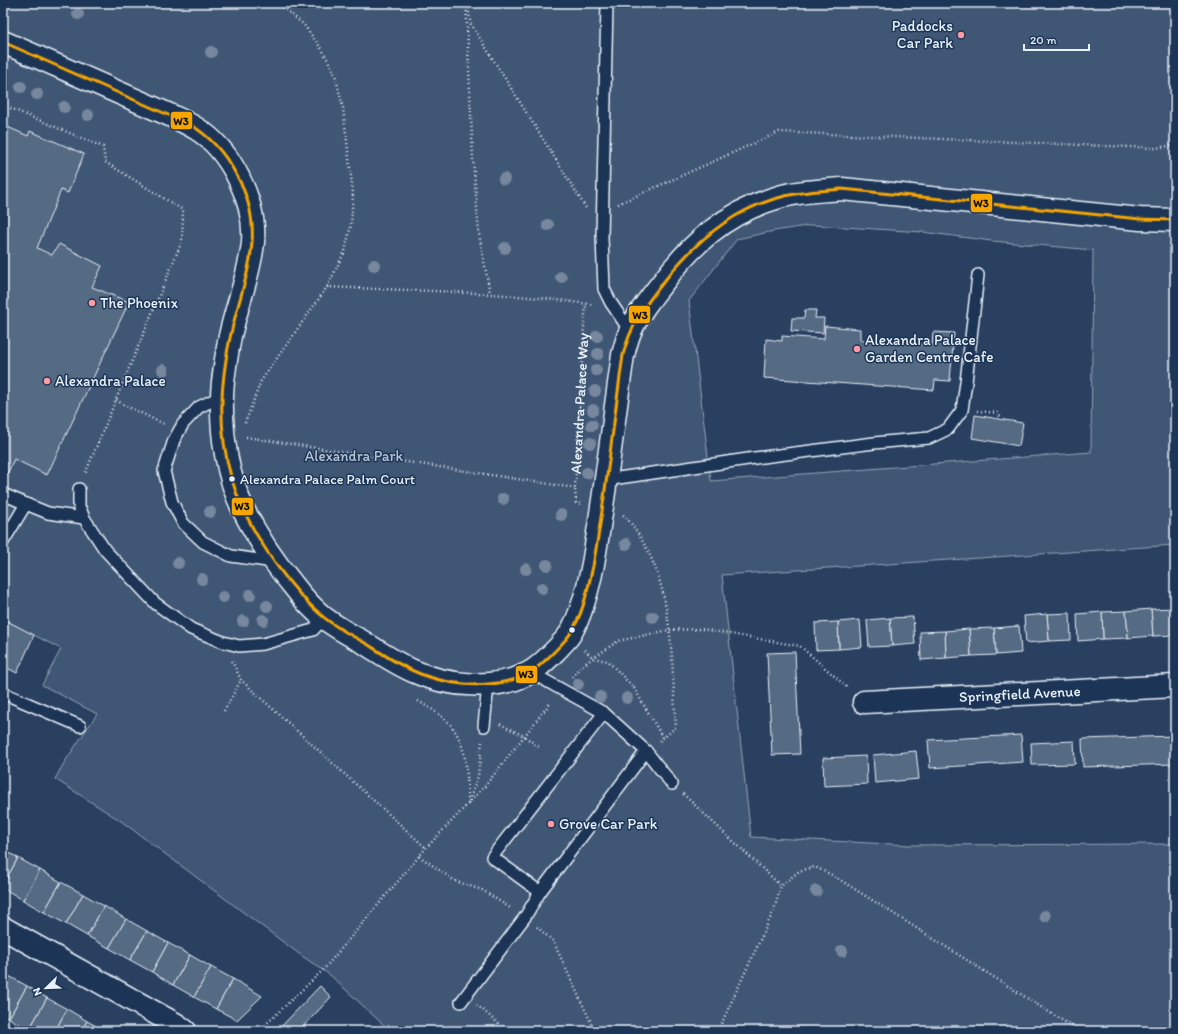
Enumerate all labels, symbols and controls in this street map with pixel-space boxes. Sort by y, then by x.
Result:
place label: Paddocks Car Park [892,17,953,52]
scale bar [1024,26,1089,52]
marker: Paddocks Car Park [956,30,966,40]
text: 20 m [1030,33,1057,47]
line badge: W3 [170,111,193,130]
text: W3 [173,115,189,128]
line badge: W3 [970,193,993,213]
text: W3 [973,197,989,210]
place label: The Phoenix [100,294,178,312]
marker: The Phoenix [87,298,97,308]
line badge: W3 [628,305,651,324]
text: W3 [632,309,648,322]
place label: Alexandra Palace Garden Centre Cafe [865,331,994,366]
street label: Alexandra Palace Way [567,332,593,474]
marker: Alexandra Palace Garden Centre Cafe [852,344,862,354]
place label: Alexandra Palace [55,372,166,390]
marker: Alexandra Palace [42,376,52,386]
park label: Alexandra Park [305,447,404,465]
place label: Alexandra Palace Palm Court [240,471,415,488]
marker: Alexandra Palace Palm Court [227,474,237,484]
line badge: W3 [231,497,254,516]
text: W3 [234,500,250,513]
unlabelled marker [567,625,577,635]
line badge: W3 [515,665,538,684]
text: W3 [518,668,534,681]
street label: Springfield Avenue [959,682,1081,706]
place label: Grove Car Park [559,815,658,833]
marker: Grove Car Park [546,819,556,829]
north arrow [26,968,66,1008]
text: N [30,986,45,998]

